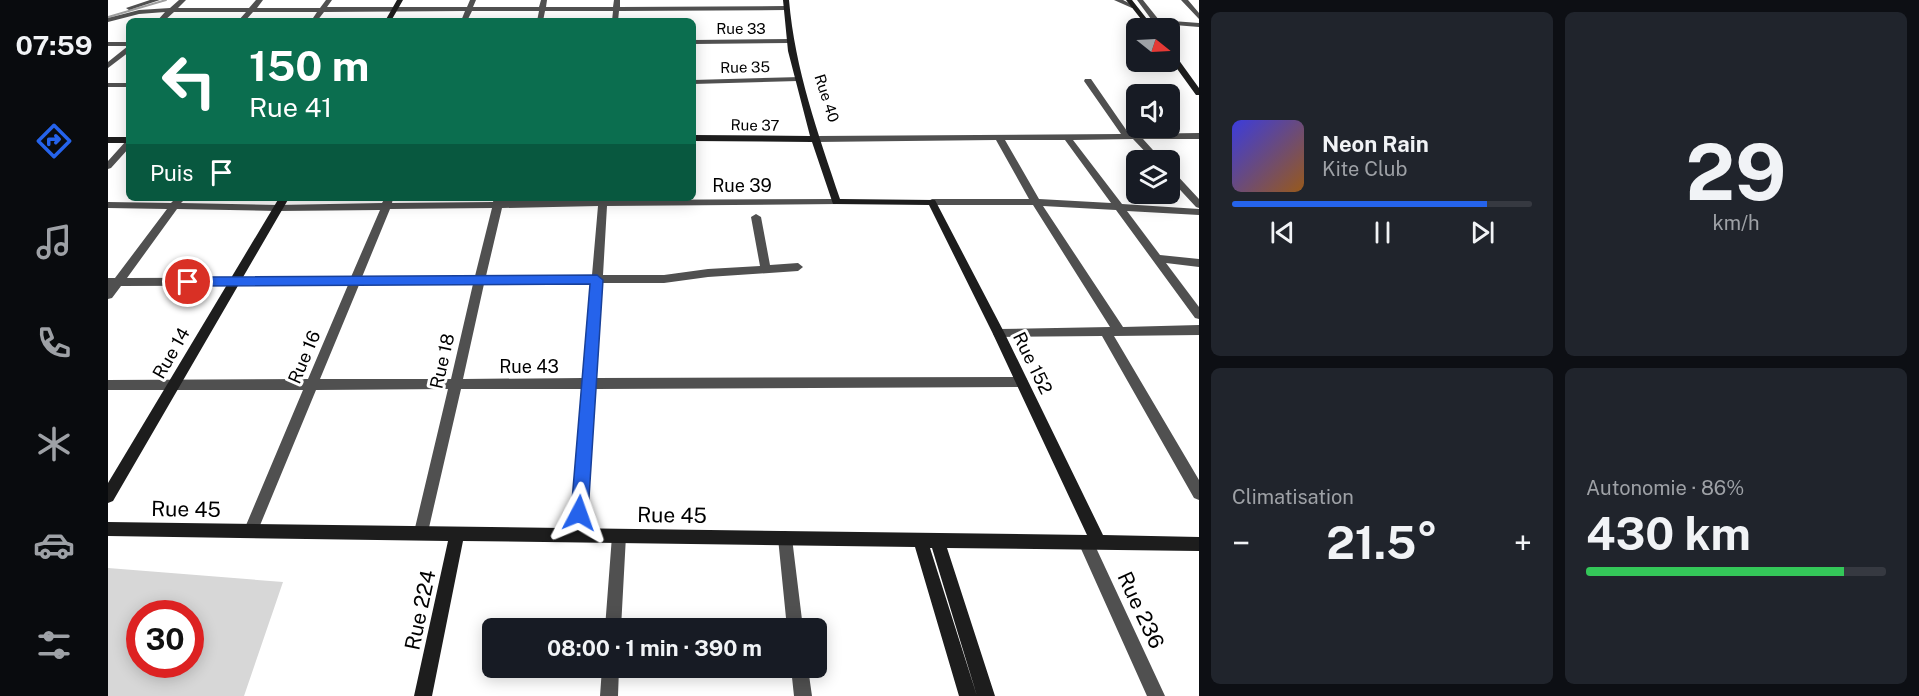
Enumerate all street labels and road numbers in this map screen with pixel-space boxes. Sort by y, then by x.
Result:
street label: Rue 33 [716,20,766,37]
street label: Rue 35 [720,58,770,76]
street label: Rue 40 [811,72,843,124]
street label: Rue 37 [730,116,780,134]
street label: Rue 39 [712,175,772,196]
street label: Rue 14 [148,324,194,382]
street label: Rue 16 [283,327,325,387]
street label: Rue 152 [1009,329,1057,397]
street label: Rue 18 [425,331,459,391]
street label: Rue 43 [499,356,559,377]
street label: Rue 45 [151,496,221,522]
street label: Rue 45 [637,502,707,528]
street label: Rue 224 [399,568,441,652]
street label: Rue 236 [1112,568,1170,652]

